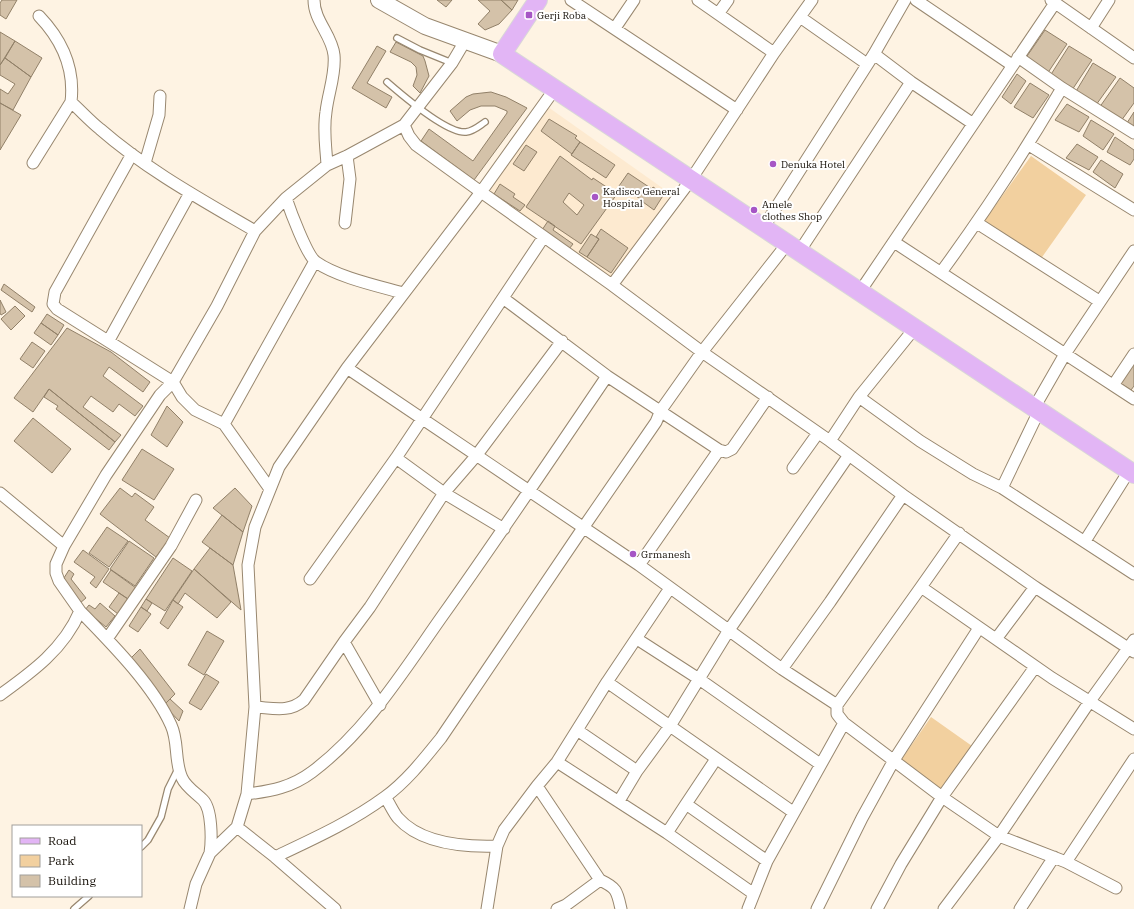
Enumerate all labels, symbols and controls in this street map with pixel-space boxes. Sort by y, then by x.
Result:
place label: Gerji Roba [537,9,587,22]
marker: Gerji Roba [524,10,534,20]
place label: Denuka Hotel [781,158,845,171]
marker: Denuka Hotel [768,159,778,169]
place label: Kadisco General Hospital [603,185,680,210]
marker: Kadisco General Hospital [590,192,600,202]
place label: Amele clothes Shop [762,198,822,223]
marker: Amele clothes Shop [749,205,759,215]
place label: Grmanesh [641,548,691,561]
marker: Grmanesh [628,549,638,559]
legend [12,825,142,897]
text: Road [48,833,77,848]
text: Park [48,853,74,868]
text: Building [48,873,96,888]

